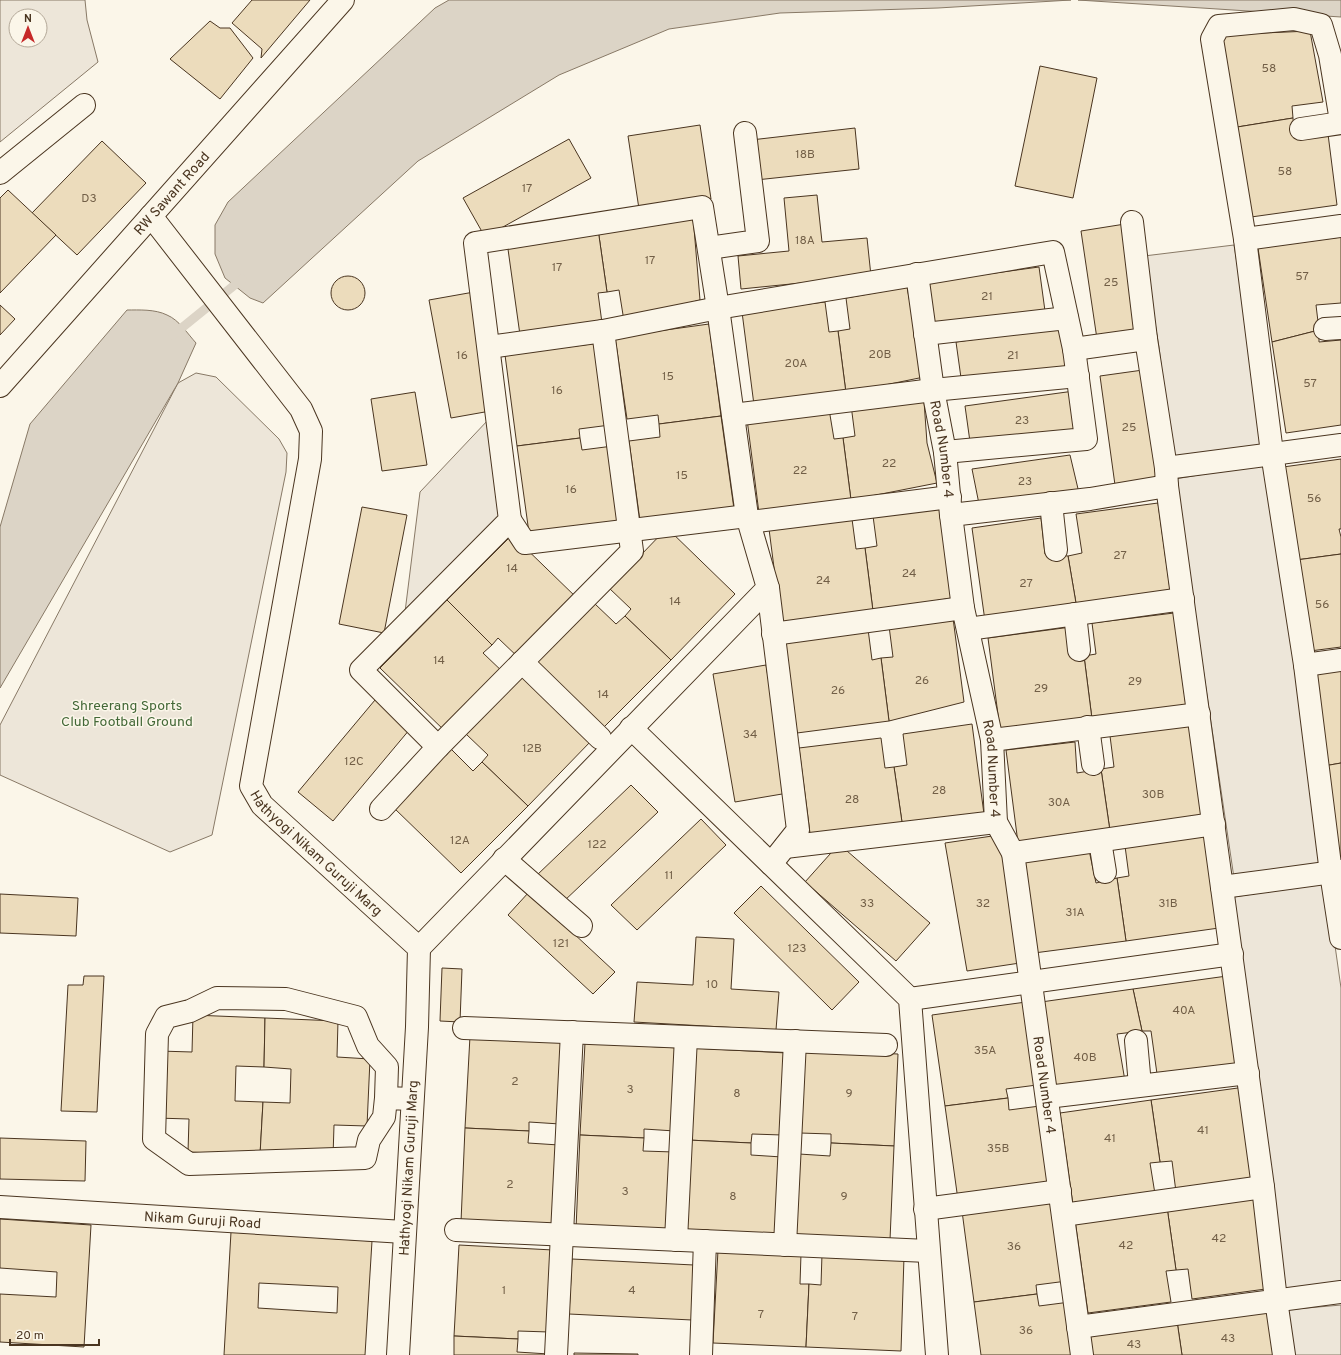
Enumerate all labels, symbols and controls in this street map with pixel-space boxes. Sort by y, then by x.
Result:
north arrow [8,8,48,48]
text: N [24,12,32,26]
house number: 58 [1262,61,1276,77]
house number: 18B [795,147,815,163]
street label: RW Sawant Road [131,149,214,239]
house number: 58 [1278,164,1292,180]
house number: 17 [522,181,532,197]
house number: D3 [81,191,97,207]
house number: 18A [795,233,815,249]
house number: 17 [645,253,655,269]
house number: 17 [552,260,562,276]
house number: 57 [1295,269,1309,285]
house number: 25 [1104,275,1118,291]
house number: 21 [981,289,993,305]
house number: 20B [869,347,892,363]
house number: 16 [456,348,468,364]
house number: 21 [1007,348,1019,364]
house number: 20A [785,356,807,372]
house number: 15 [662,369,674,385]
house number: 57 [1303,376,1317,392]
house number: 16 [551,383,563,399]
street label: Road Number 4 [925,399,956,499]
house number: 23 [1015,413,1029,429]
house number: 25 [1122,420,1136,436]
house number: 22 [882,456,896,472]
house number: 22 [793,463,807,479]
house number: 15 [676,468,688,484]
house number: 23 [1018,474,1032,490]
house number: 16 [565,482,577,498]
house number: 56 [1307,491,1321,507]
house number: 27 [1113,548,1127,564]
house number: 14 [506,561,518,577]
house number: 24 [902,566,916,582]
house number: 24 [816,573,830,589]
house number: 27 [1019,576,1033,592]
house number: 14 [669,594,681,610]
house number: 56 [1315,597,1329,613]
house number: 14 [433,653,445,669]
house number: 26 [915,673,929,689]
house number: 29 [1128,674,1142,690]
house number: 29 [1034,681,1048,697]
house number: 26 [831,683,845,699]
house number: 14 [597,687,609,703]
park label: Shreerang Sports Club Football Ground [61,698,193,731]
street label: Road Number 4 [978,718,1003,818]
house number: 34 [743,727,757,743]
house number: 12B [522,741,542,757]
house number: 12C [344,754,364,770]
house number: 28 [932,783,946,799]
house number: 30B [1142,787,1164,803]
street label: Hathyogi Nikam Guruji Marg [245,788,385,920]
house number: 28 [845,792,859,808]
house number: 30A [1048,795,1070,811]
house number: 12A [450,833,470,849]
house number: 122 [587,837,607,853]
house number: 11 [665,868,673,884]
house number: 33 [860,896,874,912]
house number: 32 [976,896,990,912]
house number: 31B [1158,896,1178,912]
house number: 31A [1065,905,1085,921]
house number: 121 [553,936,569,952]
house number: 123 [787,941,807,957]
house number: 10 [706,977,718,993]
house number: 40A [1173,1003,1195,1019]
street label: Road Number 4 [1028,1035,1059,1135]
house number: 35A [974,1043,996,1059]
house number: 40B [1073,1050,1097,1066]
house number: 2 [511,1074,519,1090]
street label: Hathyogi Nikam Guruji Marg [396,1080,423,1256]
house number: 3 [626,1082,634,1098]
house number: 8 [733,1086,741,1102]
house number: 9 [845,1086,853,1102]
house number: 41 [1197,1123,1209,1139]
house number: 41 [1104,1131,1116,1147]
house number: 35B [987,1141,1009,1157]
house number: 2 [506,1177,514,1193]
house number: 3 [621,1184,629,1200]
house number: 8 [729,1189,737,1205]
house number: 9 [840,1189,848,1205]
street label: Nikam Guruji Road [143,1209,262,1233]
house number: 42 [1212,1231,1226,1247]
house number: 42 [1119,1238,1133,1254]
house number: 36 [1007,1239,1021,1255]
house number: 1 [502,1283,506,1299]
house number: 4 [628,1283,636,1299]
house number: 7 [758,1307,764,1323]
house number: 7 [852,1309,858,1325]
scale bar [10,1321,99,1347]
house number: 36 [1019,1323,1033,1339]
text: 20 m [16,1328,44,1344]
house number: 43 [1221,1331,1235,1347]
house number: 43 [1127,1337,1141,1353]

